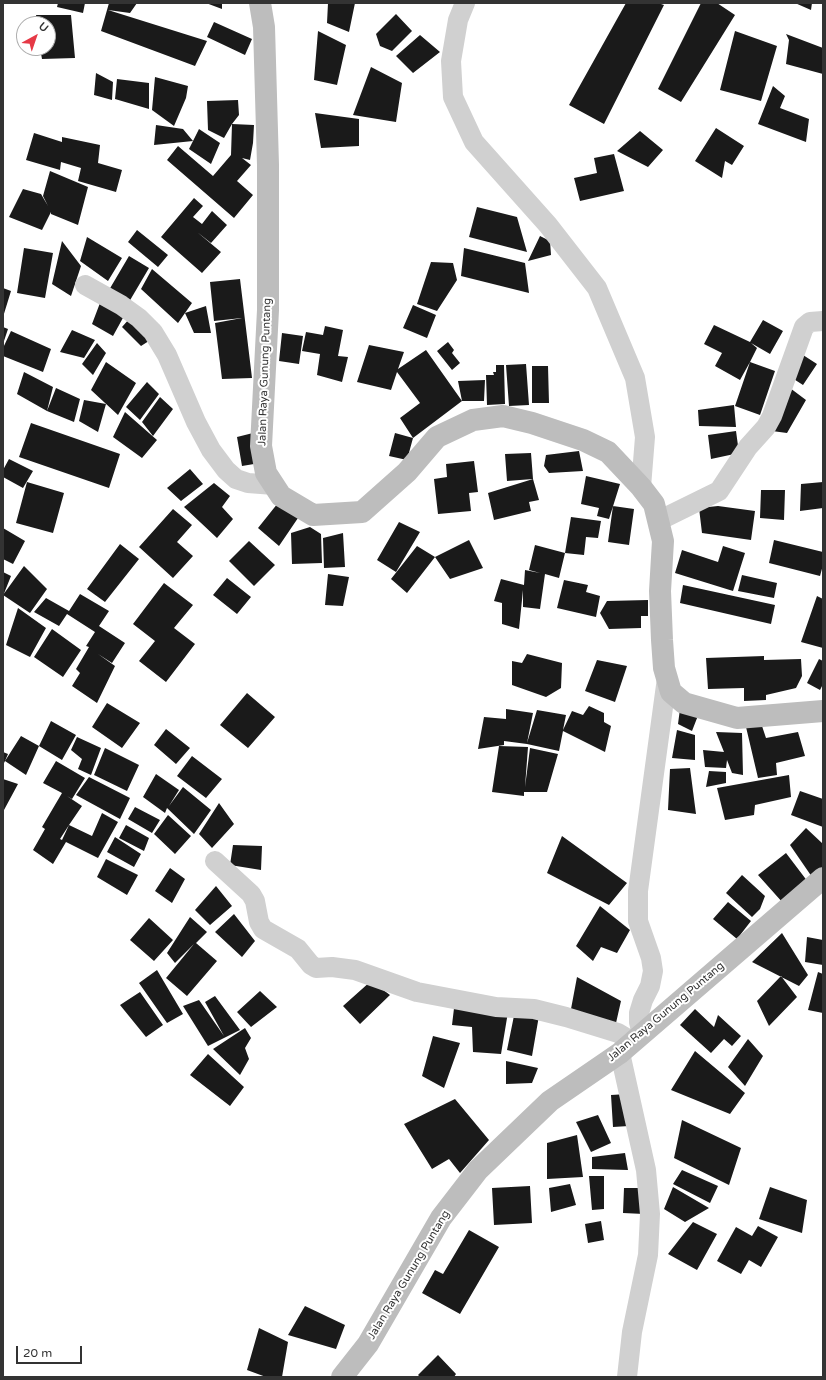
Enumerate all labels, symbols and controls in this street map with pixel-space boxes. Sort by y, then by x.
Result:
north arrow [16,16,56,56]
text: U [36,20,51,35]
street label: Jalan Raya Gunung Puntang [256,298,274,446]
street label: Jalan Raya Gunung Puntang [605,959,727,1065]
street label: Jalan Raya Gunung Puntang [365,1208,453,1342]
scale bar [18,1338,84,1364]
text: 20 m [23,1346,52,1360]

